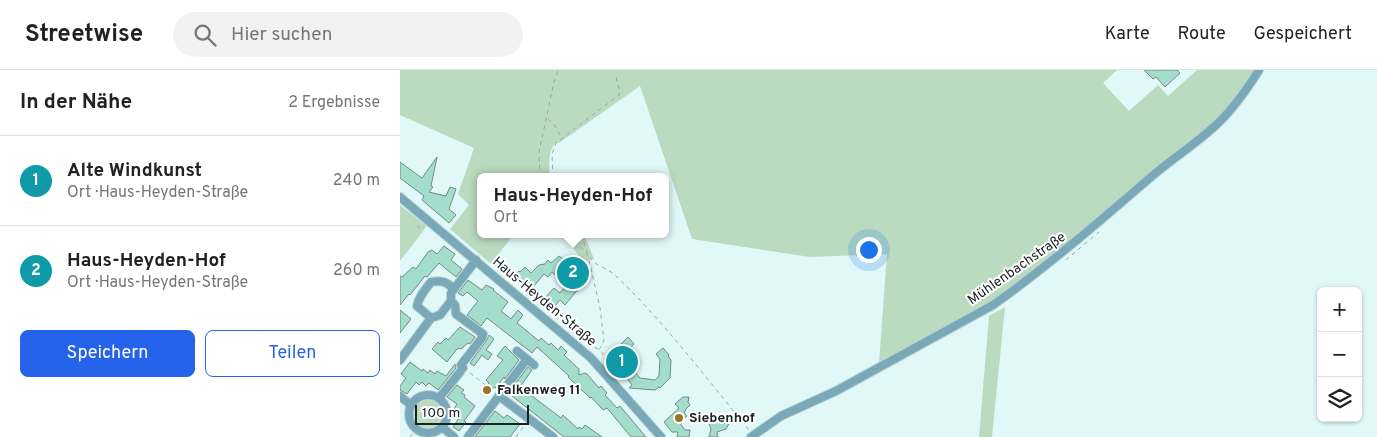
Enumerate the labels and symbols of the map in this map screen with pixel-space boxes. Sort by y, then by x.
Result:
street label: Mühlenbachstraße [965,229,1069,309]
your location [856,237,882,263]
street label: Haus-Heyden-Straße [488,254,600,350]
pin: 2 [557,254,589,292]
pin: 1 [606,343,638,381]
place label: Falkenweg 11 [497,382,581,399]
marker: Falkenweg 11 [481,384,493,396]
scale bar [415,402,529,425]
place label: Siebenhof [689,410,755,427]
marker: Siebenhof [673,412,685,424]

